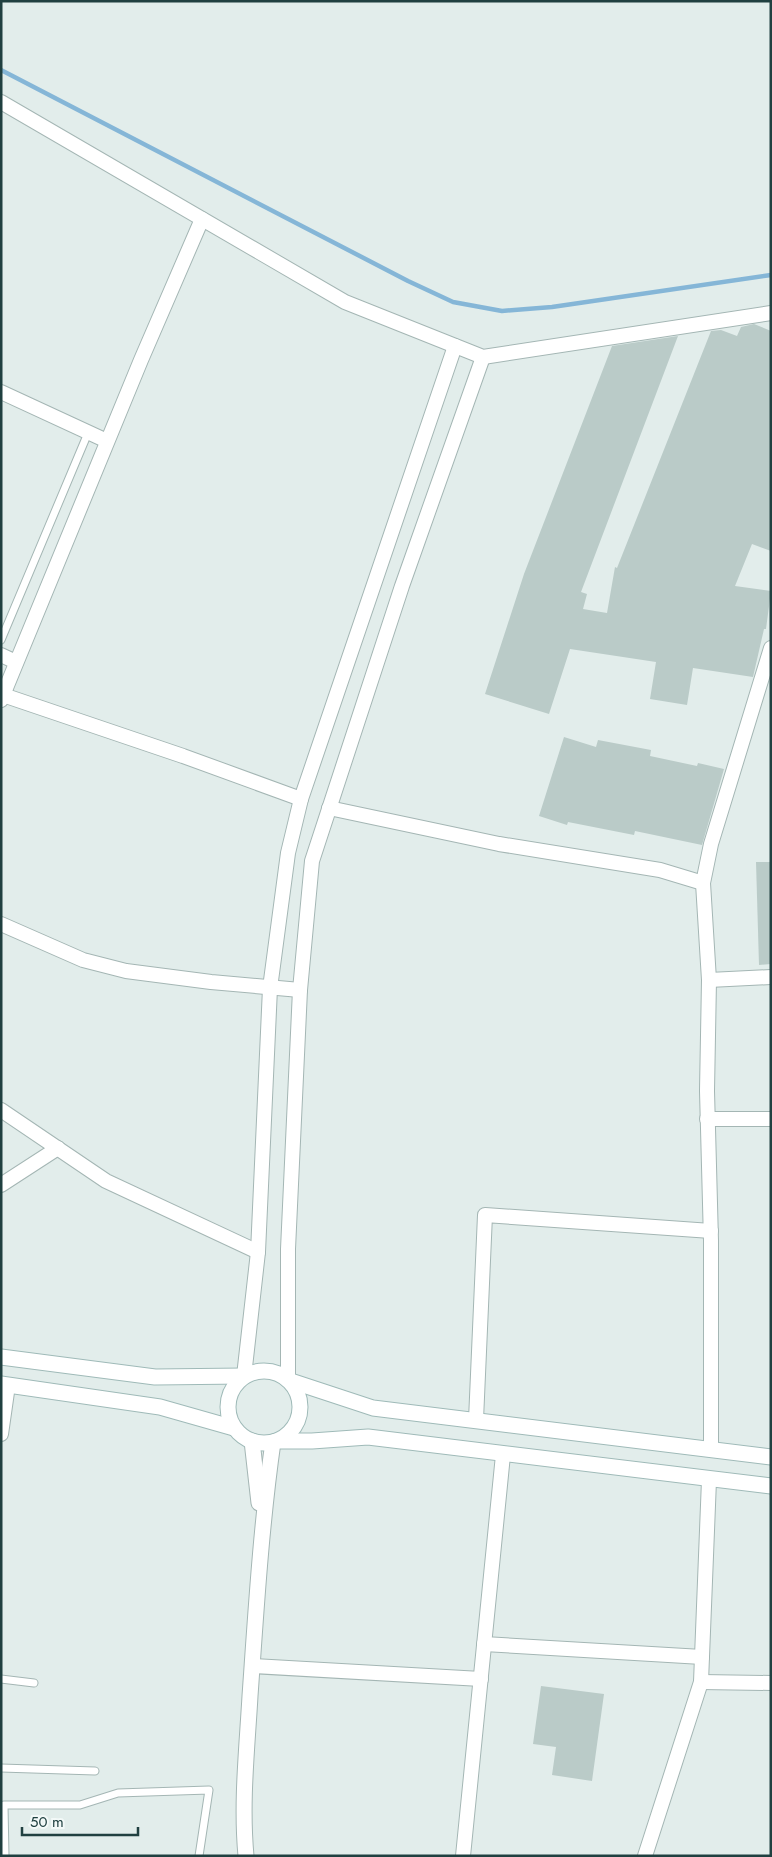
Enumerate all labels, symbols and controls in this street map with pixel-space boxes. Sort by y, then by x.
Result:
scale bar [22,1804,139,1836]
text: 50 m [30,1811,64,1833]

